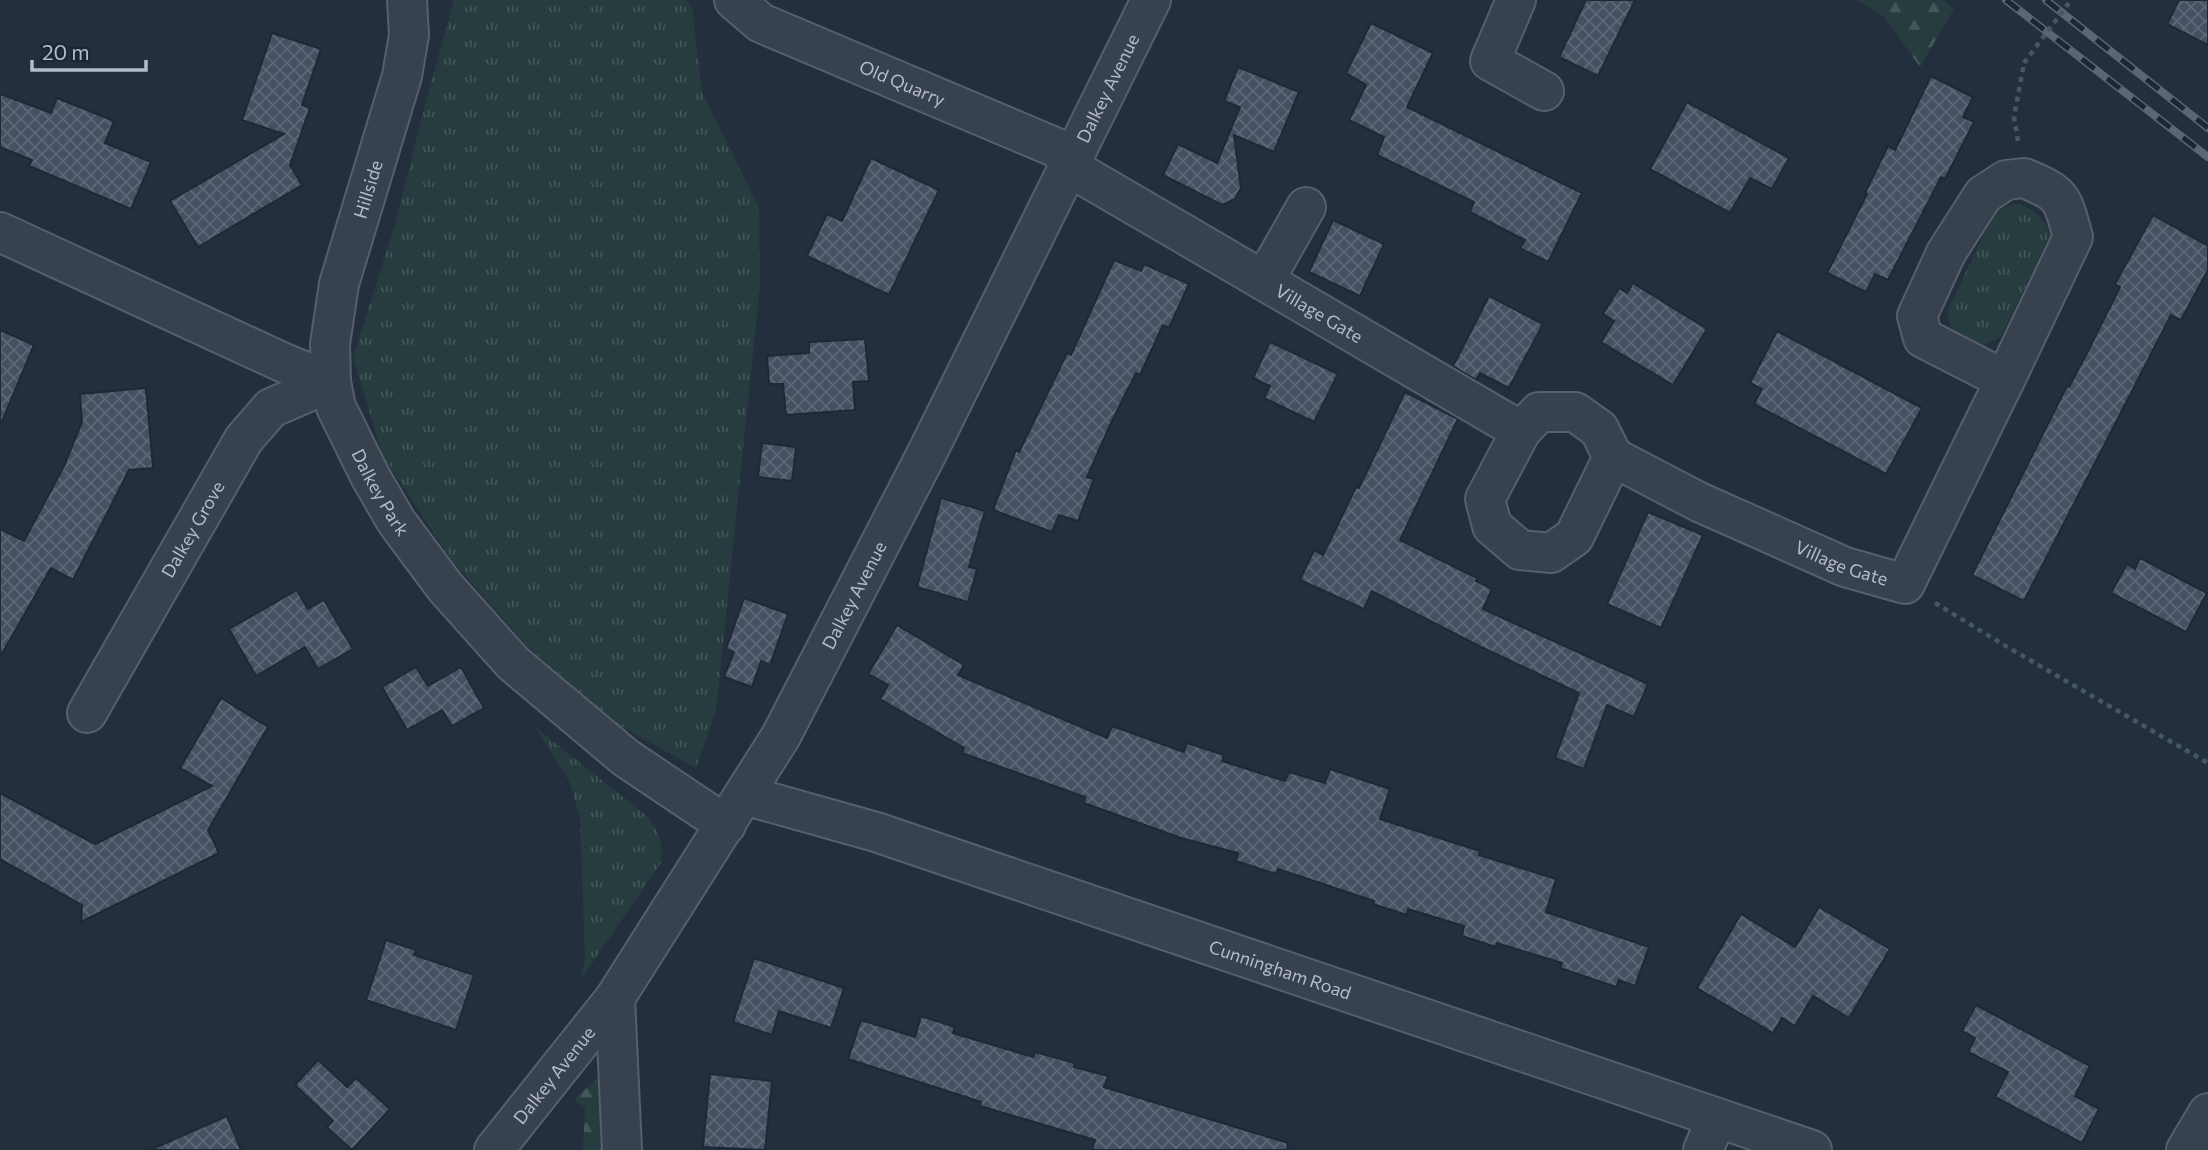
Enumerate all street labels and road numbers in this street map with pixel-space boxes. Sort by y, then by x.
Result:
street label: Dalkey Avenue [1071,30,1144,146]
street label: Old Quarry [856,55,949,111]
street label: Hillside [348,157,387,221]
street label: Village Gate [1272,279,1367,347]
street label: Dalkey Park [347,445,414,540]
street label: Dalkey Grove [156,477,229,581]
street label: Village Gate [1792,535,1890,590]
street label: Dalkey Avenue [817,537,891,653]
street label: Cunningham Road [1206,935,1354,1004]
street label: Dalkey Avenue [508,1022,599,1128]

